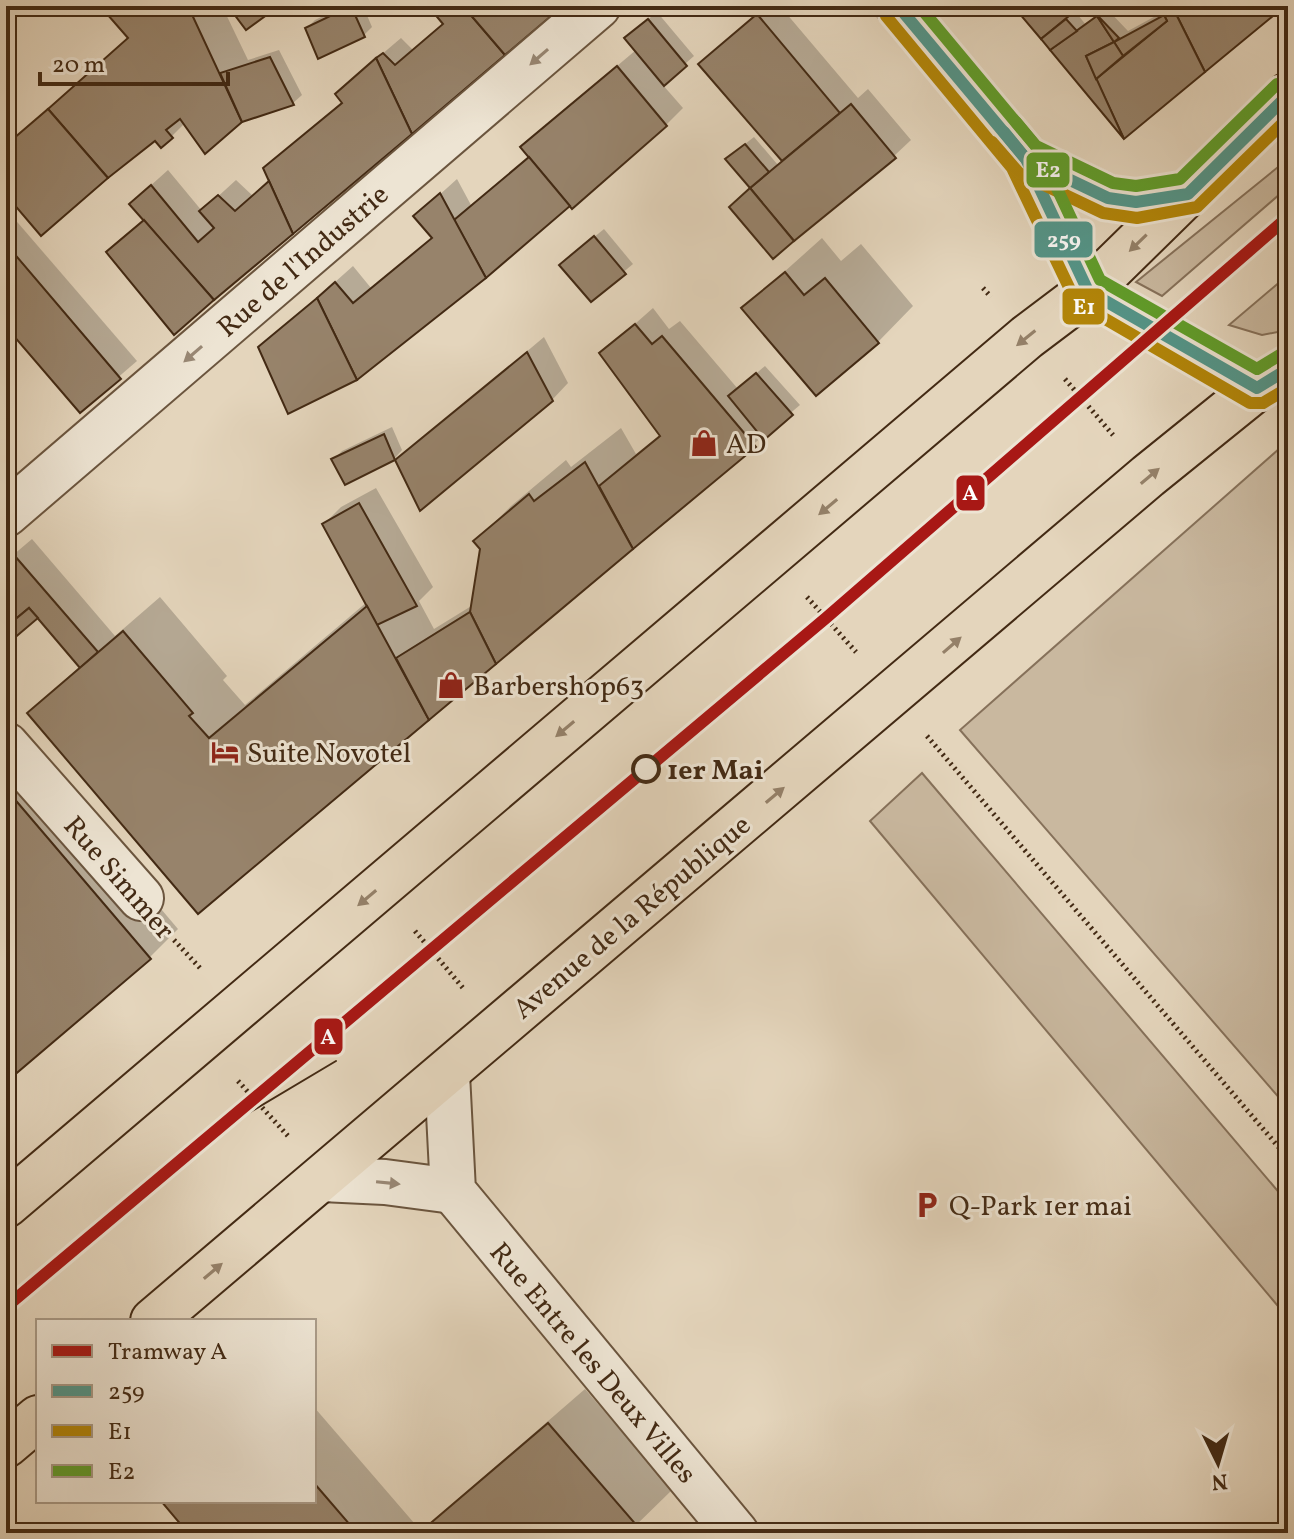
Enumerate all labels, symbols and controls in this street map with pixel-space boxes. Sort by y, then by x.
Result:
scale bar [40,36,228,86]
one-way arrow [529,48,549,65]
text: 20 m [52,49,105,83]
line badge: E2 [1025,151,1071,189]
text: E2 [1035,156,1061,187]
street label: Rue de l'Industrie [209,176,398,347]
line badge: 259 [1033,220,1094,259]
text: 259 [1047,226,1081,257]
one-way arrow [1129,233,1148,252]
line badge: E1 [1061,287,1106,326]
text: E1 [1073,293,1095,324]
one-way arrow [1015,330,1036,347]
one-way arrow [183,345,203,362]
place label: AD [726,426,766,465]
shop icon: AD [689,428,719,458]
one-way arrow [1139,467,1160,484]
line badge: A [955,474,986,512]
text: A [962,479,978,510]
one-way arrow [818,498,838,515]
one-way arrow [942,637,962,654]
place label: Barbershop63 [473,668,644,707]
shop icon: Barbershop63 [436,670,466,700]
one-way arrow [555,720,575,737]
place label: Suite Novotel [247,735,411,774]
hotel icon: Suite Novotel [210,737,240,767]
place label: 1er Mai [667,752,764,791]
marker: 1er Mai [632,755,660,783]
one-way arrow [764,787,784,804]
street label: Avenue de la République [505,807,760,1029]
street label: Rue Simmer [53,808,183,949]
one-way arrow [357,889,377,906]
line badge: A [313,1017,344,1056]
text: A [320,1023,336,1054]
one-way arrow [376,1176,401,1189]
place label: Q-Park 1er mai [949,1188,1132,1227]
parking icon: Q-Park 1er mai [912,1190,942,1220]
street label: Rue Entre les Deux Villes [479,1235,705,1493]
one-way arrow [203,1263,223,1280]
legend [36,1319,316,1503]
text: Tramway A [108,1336,227,1370]
text: 259 [108,1376,144,1410]
text: E1 [108,1416,132,1450]
north arrow [1178,1423,1258,1503]
text: E2 [108,1456,135,1490]
text: N [1210,1464,1229,1497]

